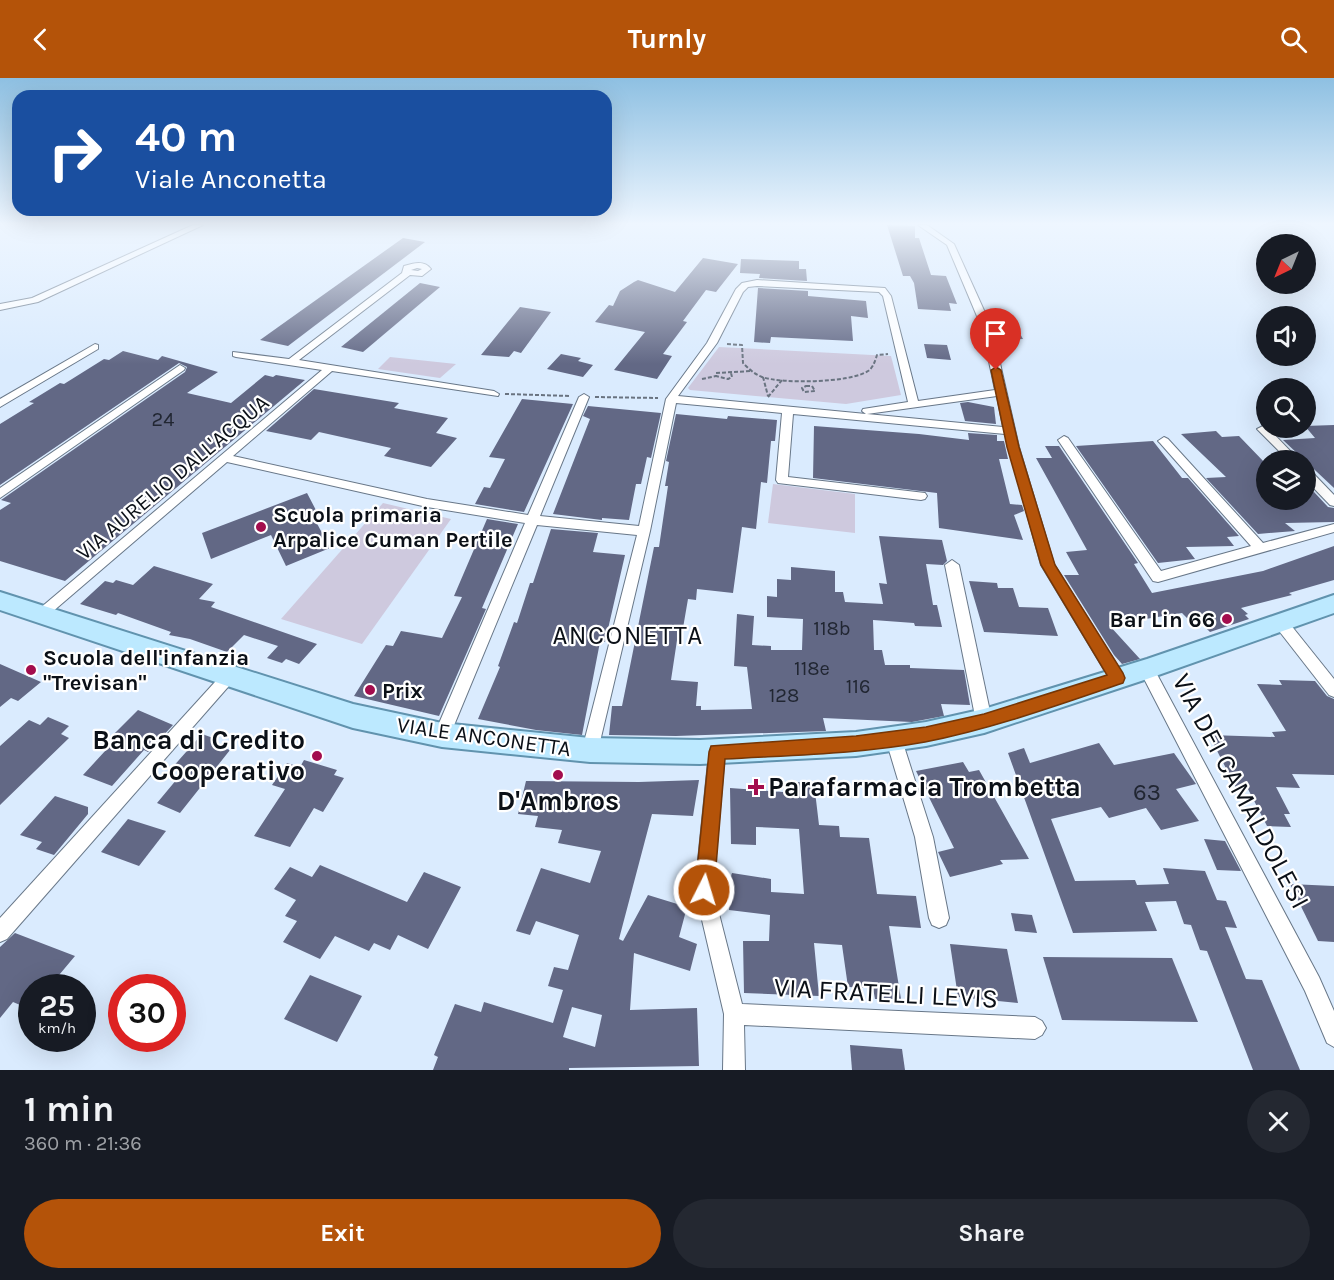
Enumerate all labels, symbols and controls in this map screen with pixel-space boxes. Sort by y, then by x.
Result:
icon: back [24,23,57,56]
text: Turnly [628,23,706,55]
icon: search [1277,23,1310,56]
text: 40 m [135,112,237,162]
icon: right [36,114,114,192]
text: Viale Anconetta [135,163,327,195]
north arrow [1256,234,1316,294]
map controls [1256,234,1316,510]
button: sound [1256,306,1316,366]
pin [970,308,1021,370]
icon: arrive [979,317,1012,350]
button: search [1256,378,1316,438]
street label: VIA AURELIO DALL'ACQUA [71,389,274,566]
house number: 24 [152,408,174,431]
button: layers [1256,450,1316,510]
place label: Scuola primaria Arpalice Cuman Pertile [273,502,513,553]
marker: Scuola primaria Arpalice Cuman Pertile [254,520,268,534]
place label: Bar Lin 66 [1110,607,1215,633]
marker: Bar Lin 66 [1220,612,1234,626]
house number: 118b [813,617,851,640]
district label: ANCONETTA [552,620,704,651]
place label: Scuola dell'infanzia "Trevisan" [43,645,249,696]
house number: 118e [794,657,830,680]
marker: Scuola dell'infanzia "Trevisan" [24,663,38,677]
street label: VIA DEI CAMALDOLESI [1165,668,1317,914]
house number: 116 [846,675,870,698]
place label: Prix [382,678,423,704]
marker: Prix [363,683,377,697]
house number: 128 [769,684,799,707]
street label: VIALE ANCONETTA [395,712,573,762]
place label: Banca di Credito Cooperativo [92,724,305,787]
marker: Banca di Credito Cooperativo [310,749,324,763]
marker: D'Ambros [551,768,565,782]
place label: Parafarmacia Trombetta [768,771,1081,803]
house number: 63 [1133,778,1161,806]
marker: Parafarmacia Trombetta [749,780,763,794]
place label: D'Ambros [497,785,619,817]
position arrow [672,858,736,922]
street label: VIA FRATELLI LEVIS [773,971,999,1015]
speed limit sign: 30 [108,974,186,1052]
text: 25 [39,988,75,1024]
text: km/h [38,1019,76,1037]
text: 1 min [24,1088,114,1130]
button: close [1247,1090,1310,1153]
text: 360 m · 21:36 [24,1132,142,1155]
button: Exit [24,1199,661,1268]
button: Share [673,1199,1310,1268]

